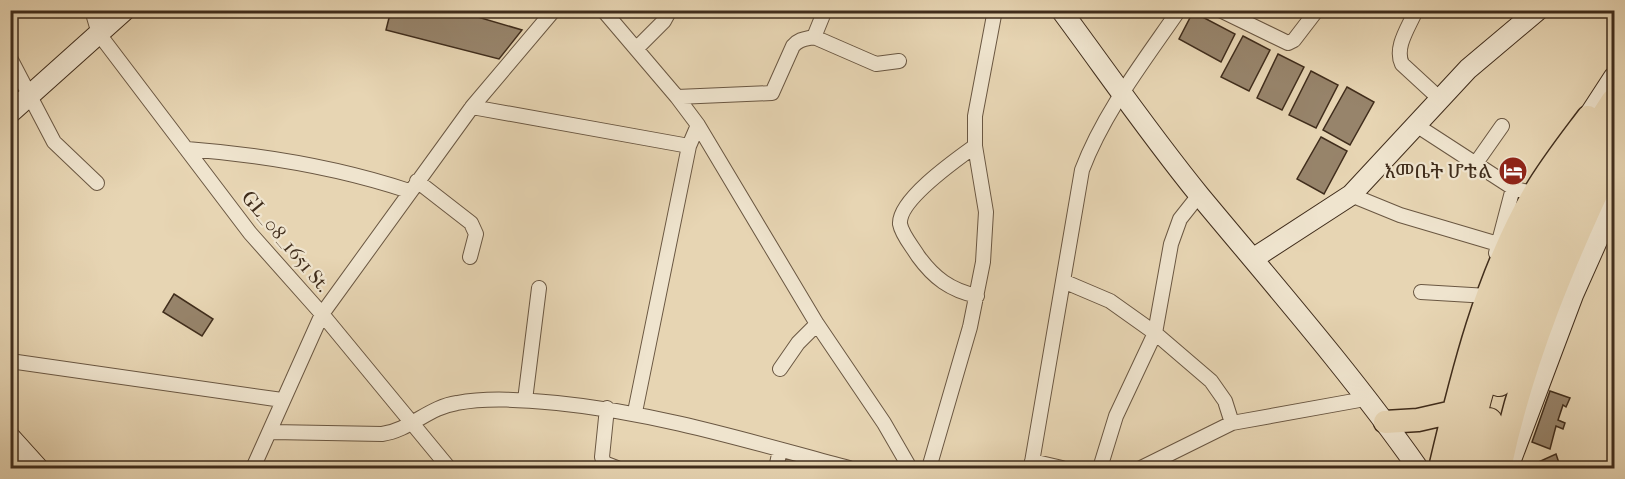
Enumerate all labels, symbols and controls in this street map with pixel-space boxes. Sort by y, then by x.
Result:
hotel icon: እመቤት ሆቴል [1497,155,1529,187]
place label: እመቤት ሆቴል [1385,160,1492,183]
street label: GL_08_1651 St. [237,186,335,297]

